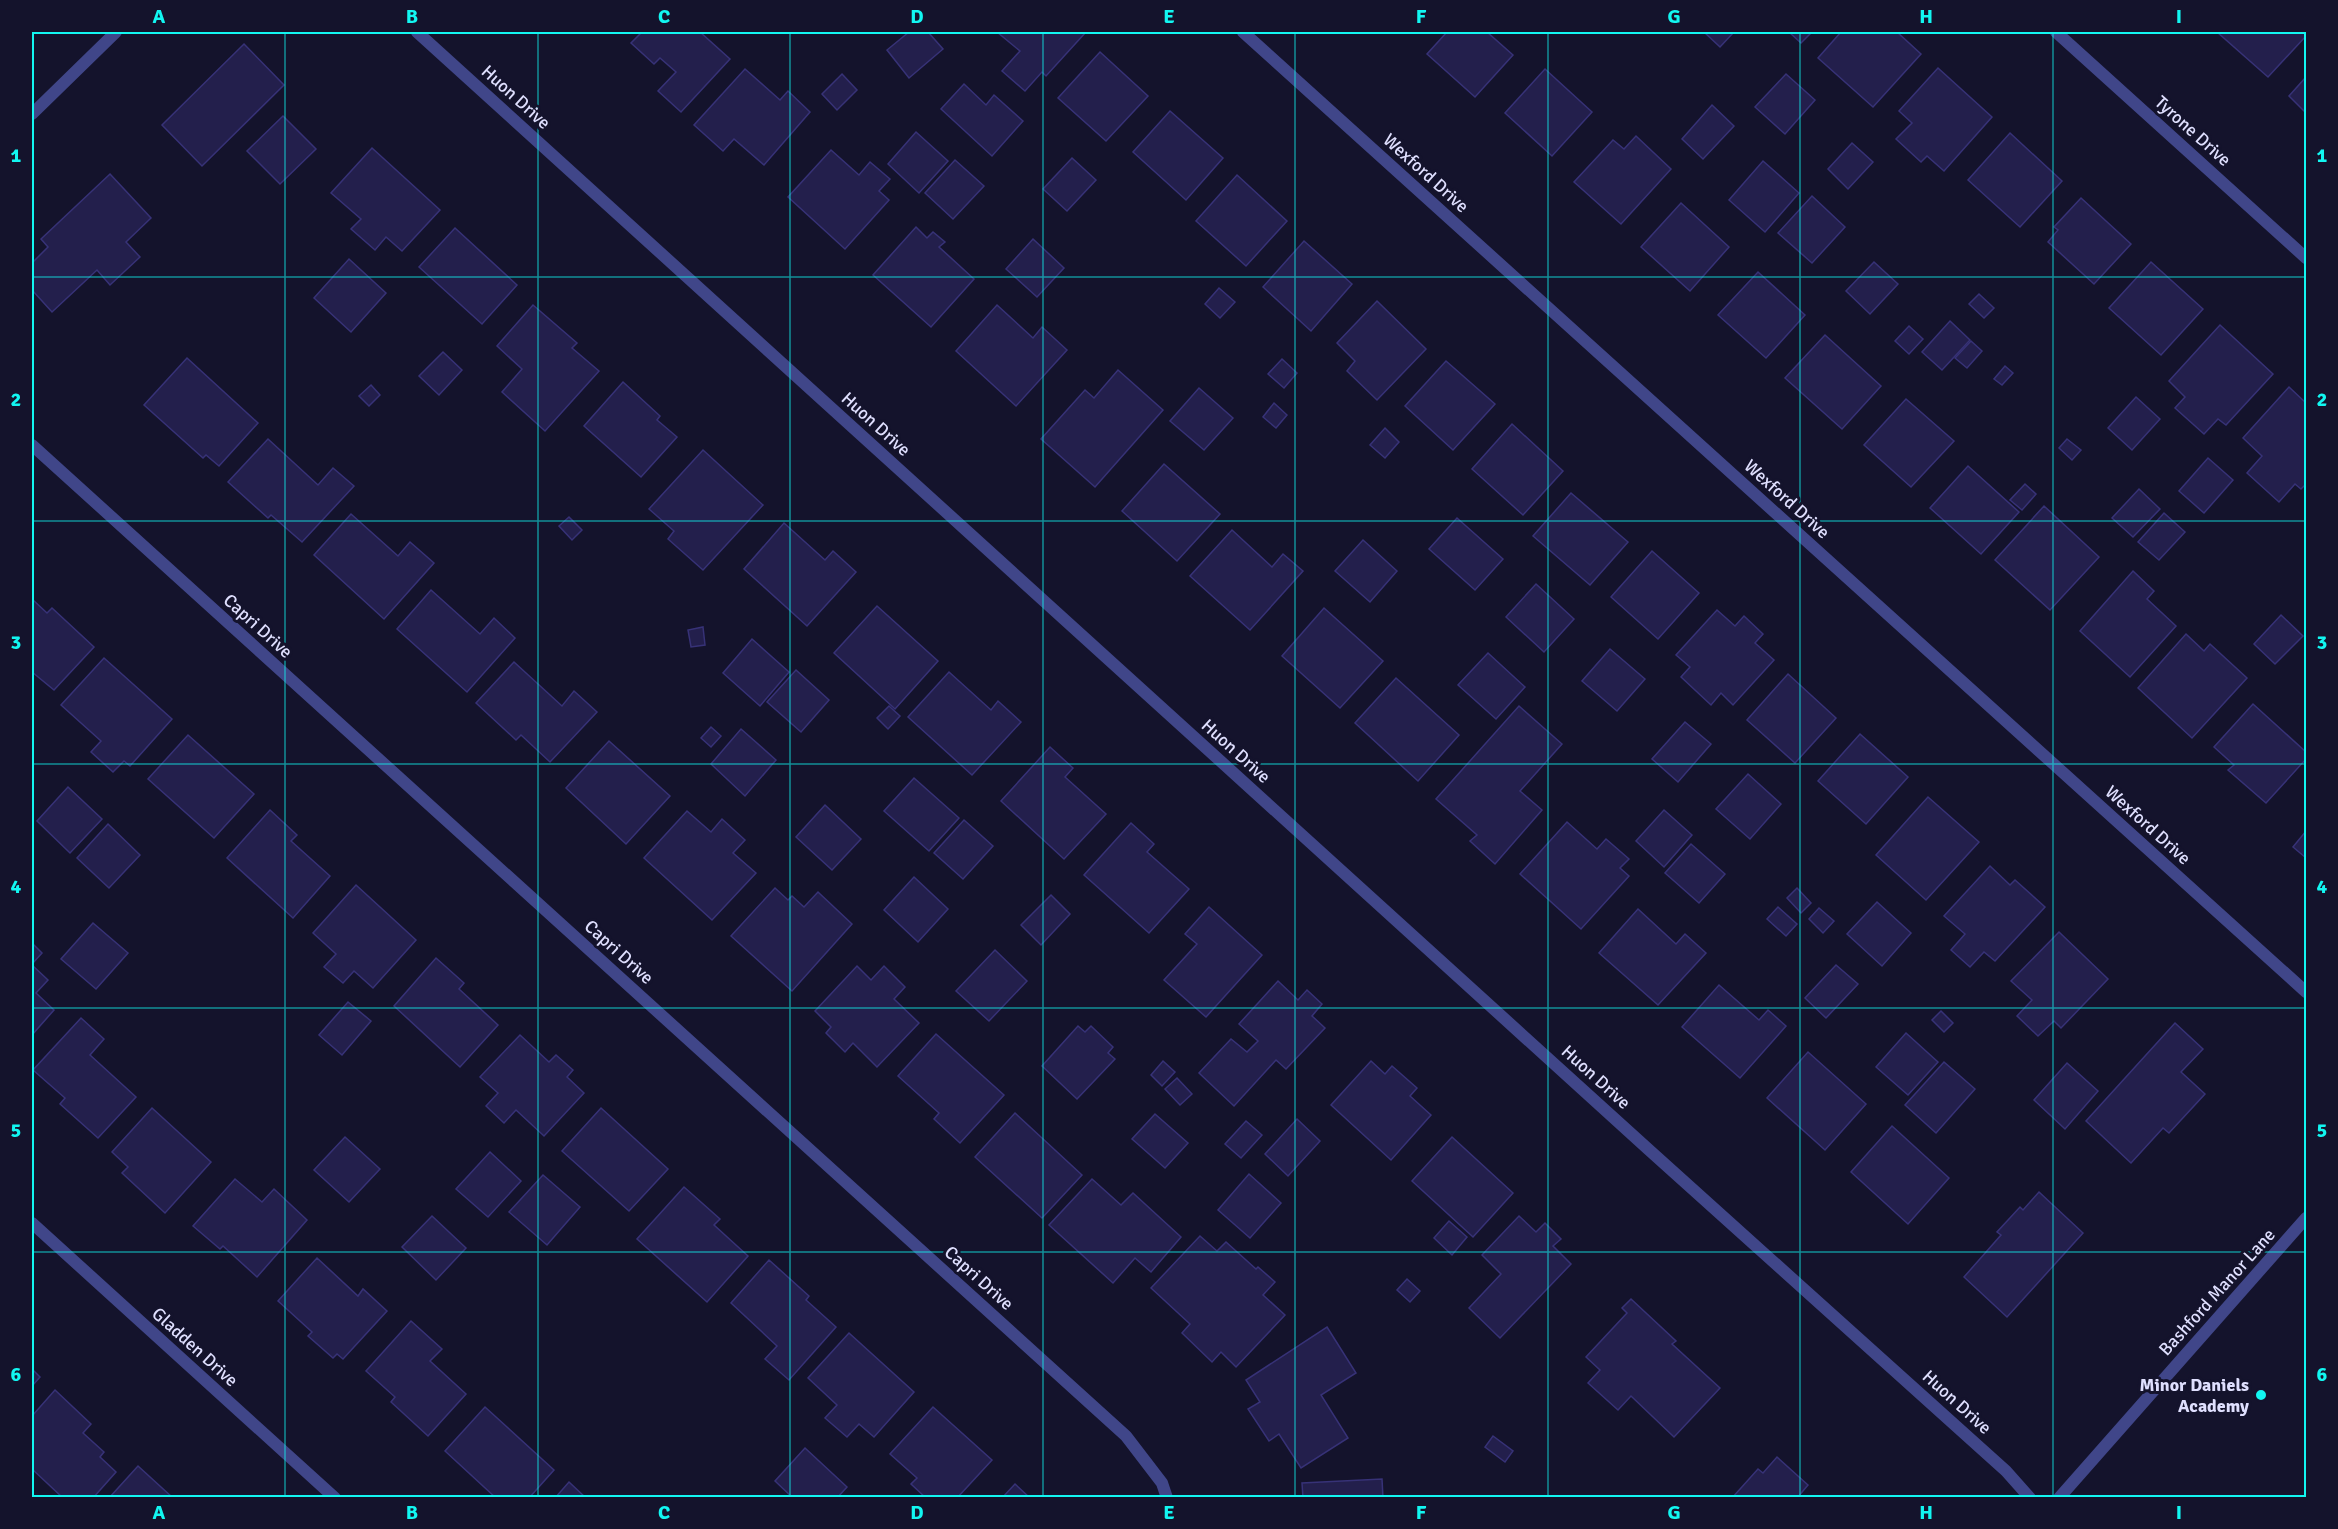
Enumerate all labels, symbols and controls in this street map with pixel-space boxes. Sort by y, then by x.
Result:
text: A [153,4,166,29]
text: B [406,4,418,29]
text: C [658,4,670,29]
text: D [910,4,924,29]
text: E [1163,4,1175,29]
text: F [1416,4,1427,29]
text: G [1667,4,1681,29]
text: H [1919,4,1933,29]
text: I [2176,4,2182,29]
street label: Huon Drive [477,60,555,134]
street label: Tyrone Drive [2150,91,2236,171]
street label: Wexford Drive [1379,129,1473,217]
text: 1 [11,143,22,168]
text: 1 [2317,143,2328,168]
text: 2 [11,387,21,412]
street label: Huon Drive [837,387,915,461]
text: 2 [2317,387,2327,412]
street label: Wexford Drive [1740,455,1834,543]
street label: Capri Drive [219,589,297,663]
text: 3 [11,630,21,655]
text: 3 [2317,630,2327,655]
street label: Huon Drive [1197,714,1275,788]
street label: Wexford Drive [2101,781,2195,869]
text: 4 [11,874,22,899]
text: 4 [2317,874,2328,899]
street label: Capri Drive [580,915,658,989]
street label: Huon Drive [1557,1040,1635,1114]
text: 5 [11,1118,21,1143]
text: 5 [2317,1118,2327,1143]
street label: Bashford Manor Lane [2154,1224,2280,1360]
street label: Capri Drive [940,1241,1018,1315]
street label: Gladden Drive [147,1303,243,1391]
text: 6 [11,1362,22,1387]
text: 6 [2317,1362,2328,1387]
street label: Huon Drive [1918,1365,1996,1439]
place label: Minor Daniels Academy [2139,1374,2249,1417]
marker: Minor Daniels Academy [2254,1388,2268,1402]
text: A [153,1500,166,1525]
text: B [406,1500,418,1525]
text: C [658,1500,670,1525]
text: D [910,1500,924,1525]
text: E [1163,1500,1175,1525]
text: F [1416,1500,1427,1525]
text: G [1667,1500,1681,1525]
text: H [1919,1500,1933,1525]
text: I [2176,1500,2182,1525]

